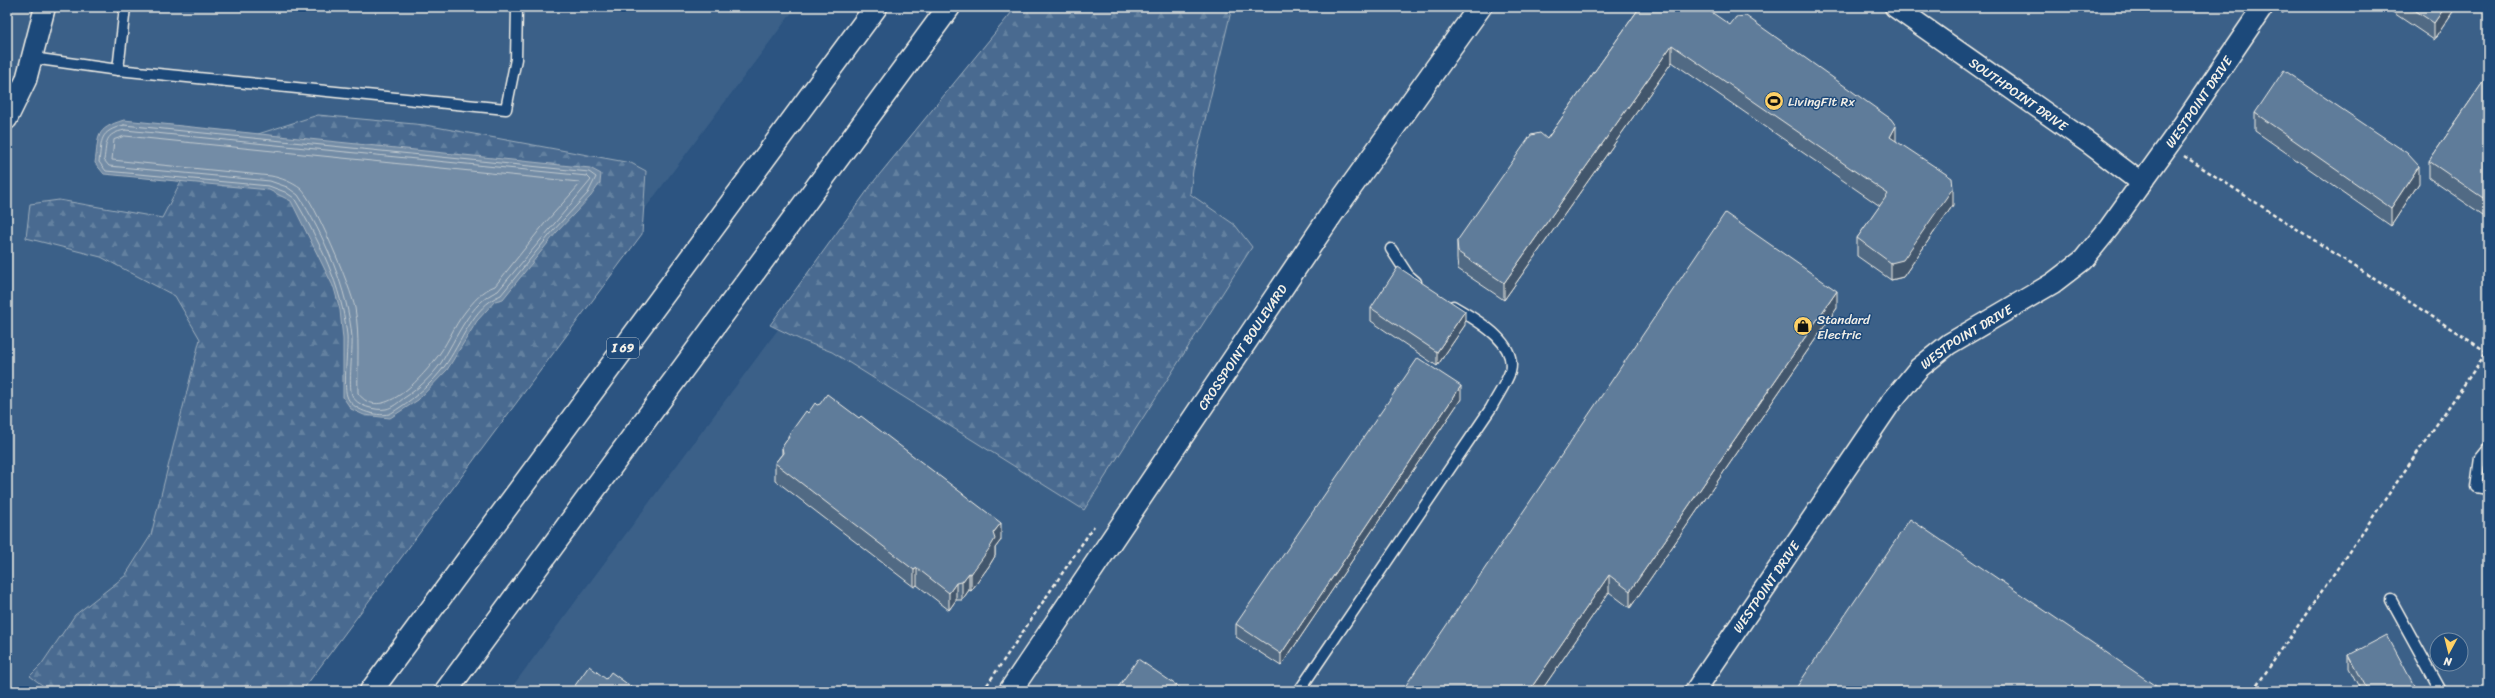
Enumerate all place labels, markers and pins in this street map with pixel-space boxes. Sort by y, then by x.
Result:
sports icon: LivingFit Rx [1763,90,1785,112]
place label: LivingFit Rx [1788,90,1855,113]
place label: Standard Electric [1817,308,1871,346]
shop icon: Standard Electric [1792,315,1814,337]

